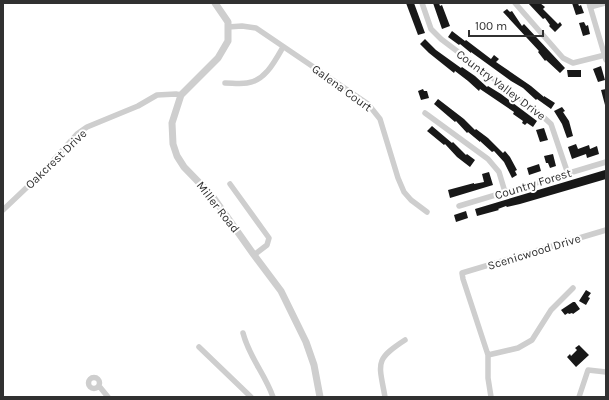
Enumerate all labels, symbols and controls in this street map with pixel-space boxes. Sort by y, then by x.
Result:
scale bar [469,12,543,38]
text: 100 m [475,19,507,33]
street label: Country Valley Drive [454,47,548,123]
street label: Galena Court [309,62,375,115]
street label: Oakcrest Drive [23,126,89,192]
street label: Country Forest [493,166,574,202]
street label: Miller Road [194,178,242,236]
street label: Scenicwood Drive [486,231,582,273]

